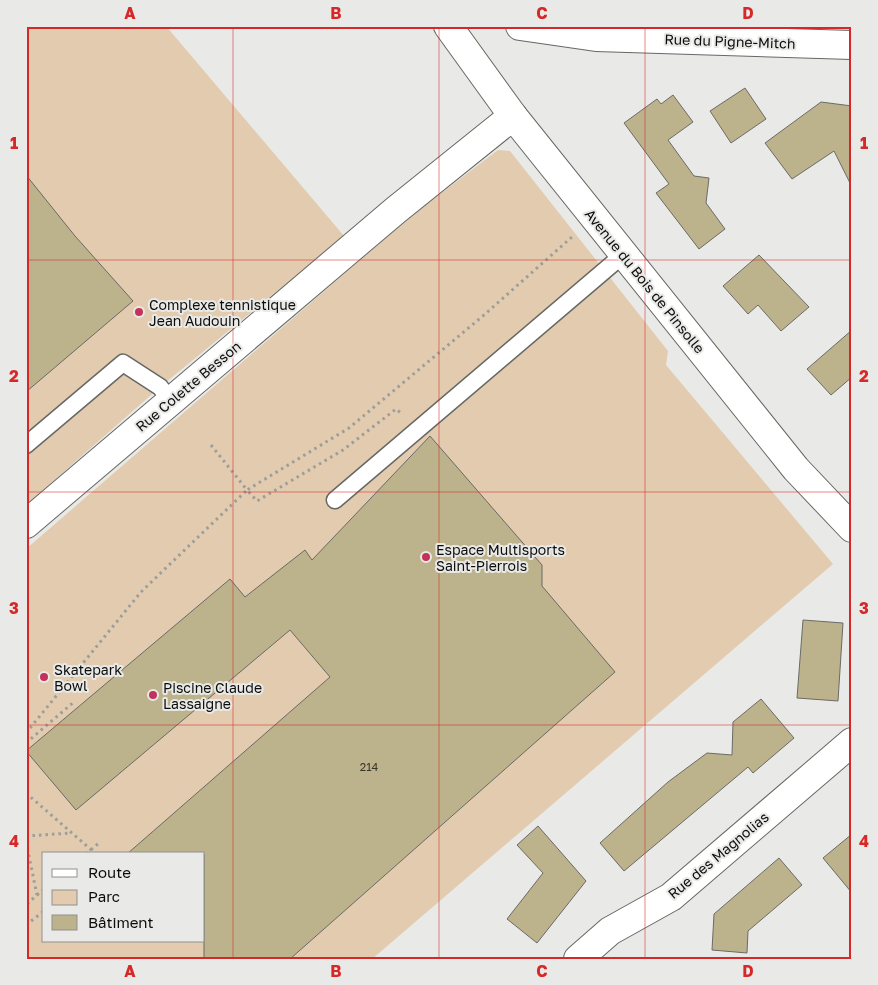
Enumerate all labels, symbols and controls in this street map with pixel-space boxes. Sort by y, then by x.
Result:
text: A [124,3,136,23]
text: B [330,3,342,23]
text: C [536,3,548,23]
text: D [742,3,754,23]
street label: Rue du Pigne-Mitch [664,30,796,52]
text: 1 [10,133,18,153]
text: 1 [860,133,868,153]
street label: Avenue du Bois de Pinsolle [582,206,708,356]
place label: Complexe tennistique Jean Audouin [149,296,296,329]
marker: Complexe tennistique Jean Audouin [133,306,145,318]
street label: Rue Colette Besson [132,337,244,435]
text: 2 [9,366,19,386]
text: 2 [859,366,869,386]
place label: Espace Multisports Saint-Pierrois [436,541,565,574]
marker: Espace Multisports Saint-Pierrois [420,551,432,563]
text: 3 [9,598,19,618]
text: 3 [859,598,869,618]
place label: Skatepark Bowl [54,661,122,694]
marker: Skatepark Bowl [38,671,50,683]
place label: Piscine Claude Lassaigne [163,679,262,712]
marker: Piscine Claude Lassaigne [147,689,159,701]
house number: 214 [360,760,378,773]
street label: Rue des Magnolias [664,808,772,902]
text: 4 [9,831,19,851]
text: 4 [859,831,869,851]
legend [42,852,205,942]
text: Route [88,863,131,881]
text: Parc [88,887,120,905]
text: Bâtiment [88,913,153,931]
text: A [124,961,136,981]
text: B [330,961,342,981]
text: C [536,961,548,981]
text: D [742,961,754,981]

